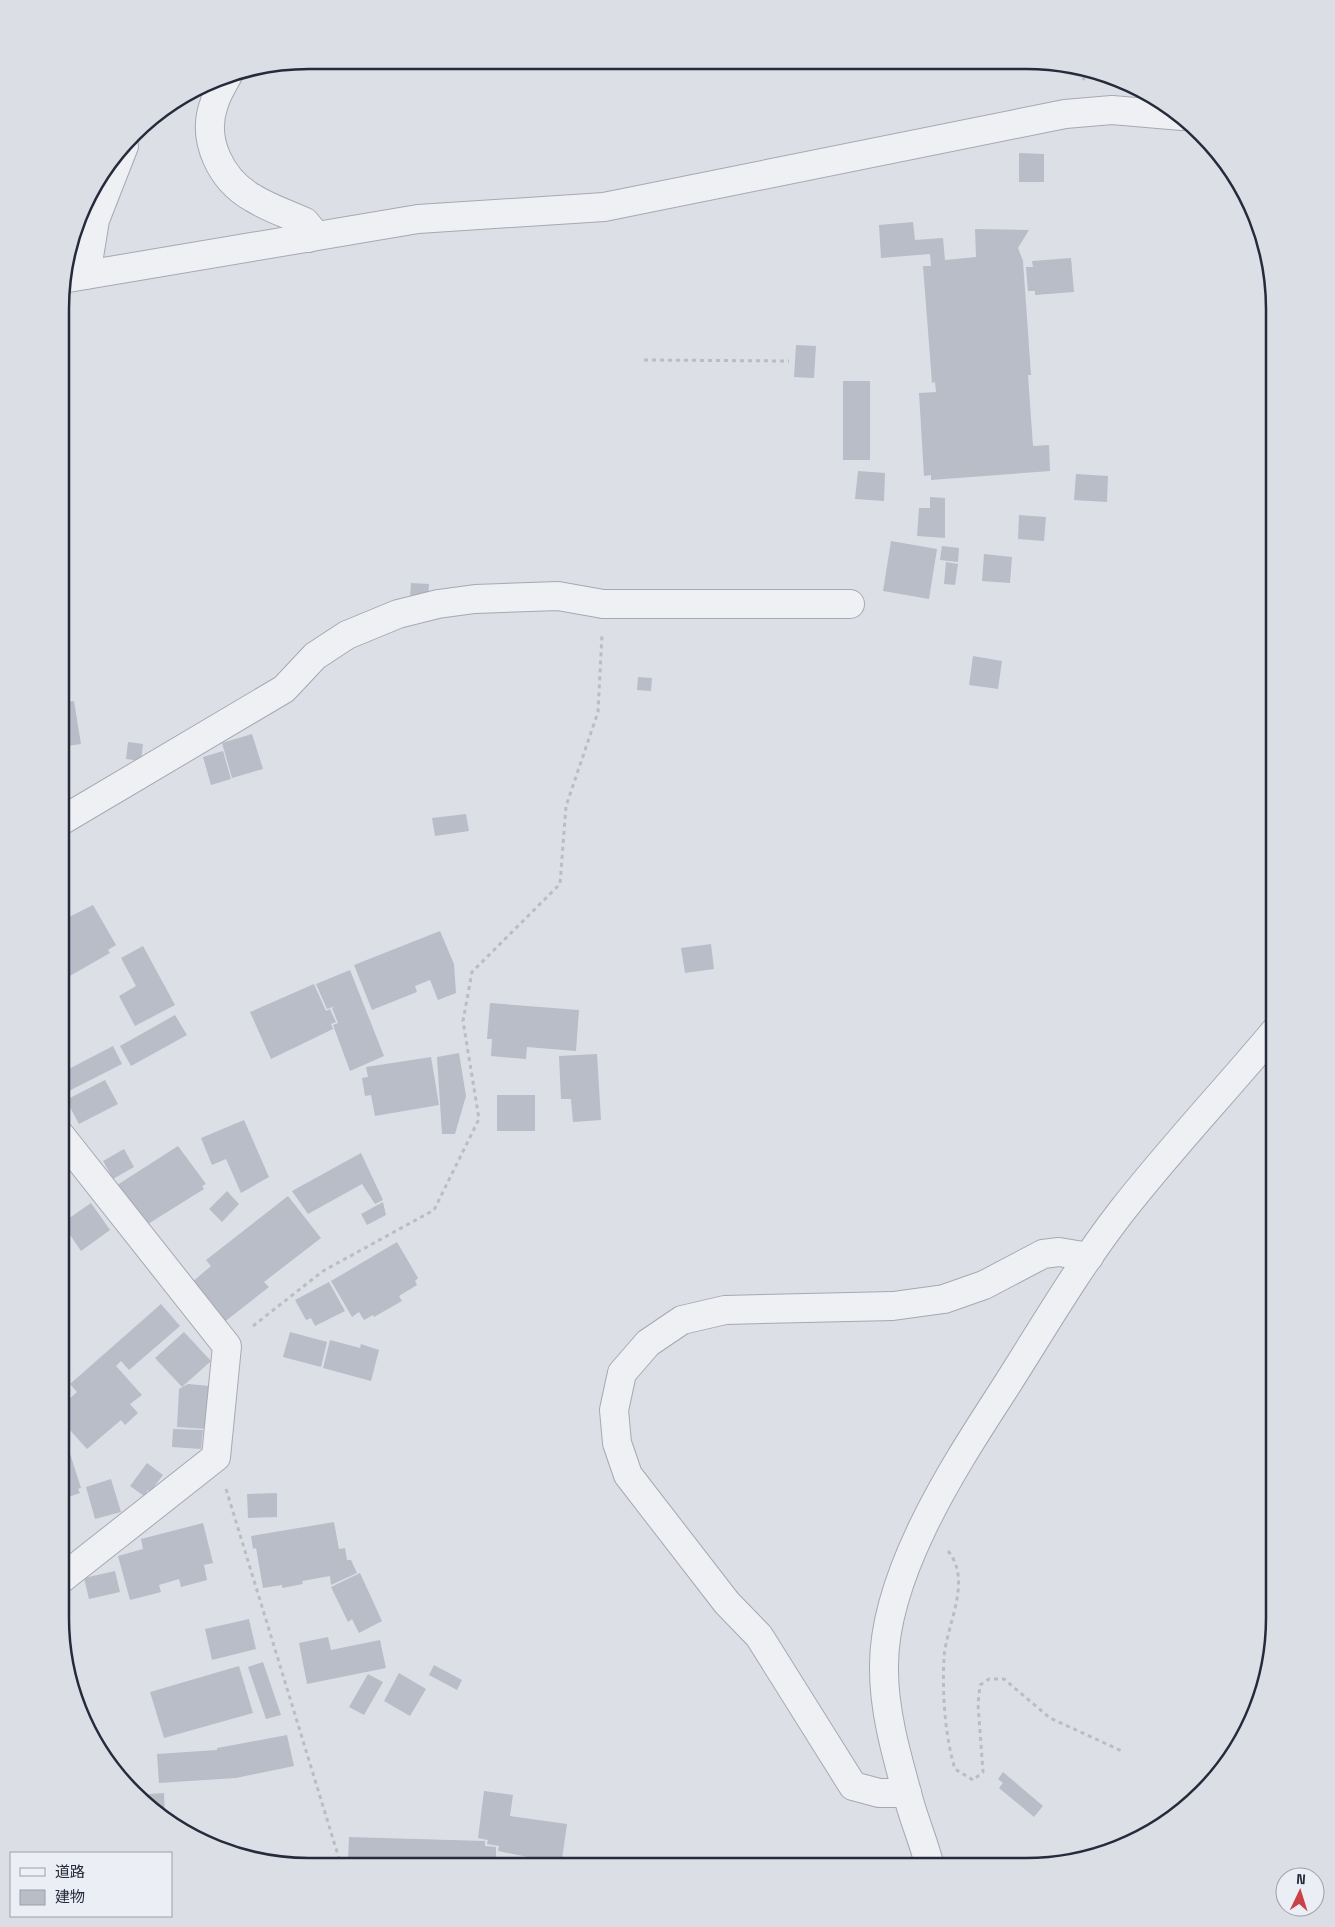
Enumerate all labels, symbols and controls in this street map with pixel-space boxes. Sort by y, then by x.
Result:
legend [10,1852,172,1917]
text: 道路 [55,1862,85,1881]
north arrow [1275,1867,1325,1917]
text: N [1296,1870,1306,1888]
text: 建物 [55,1887,85,1906]

